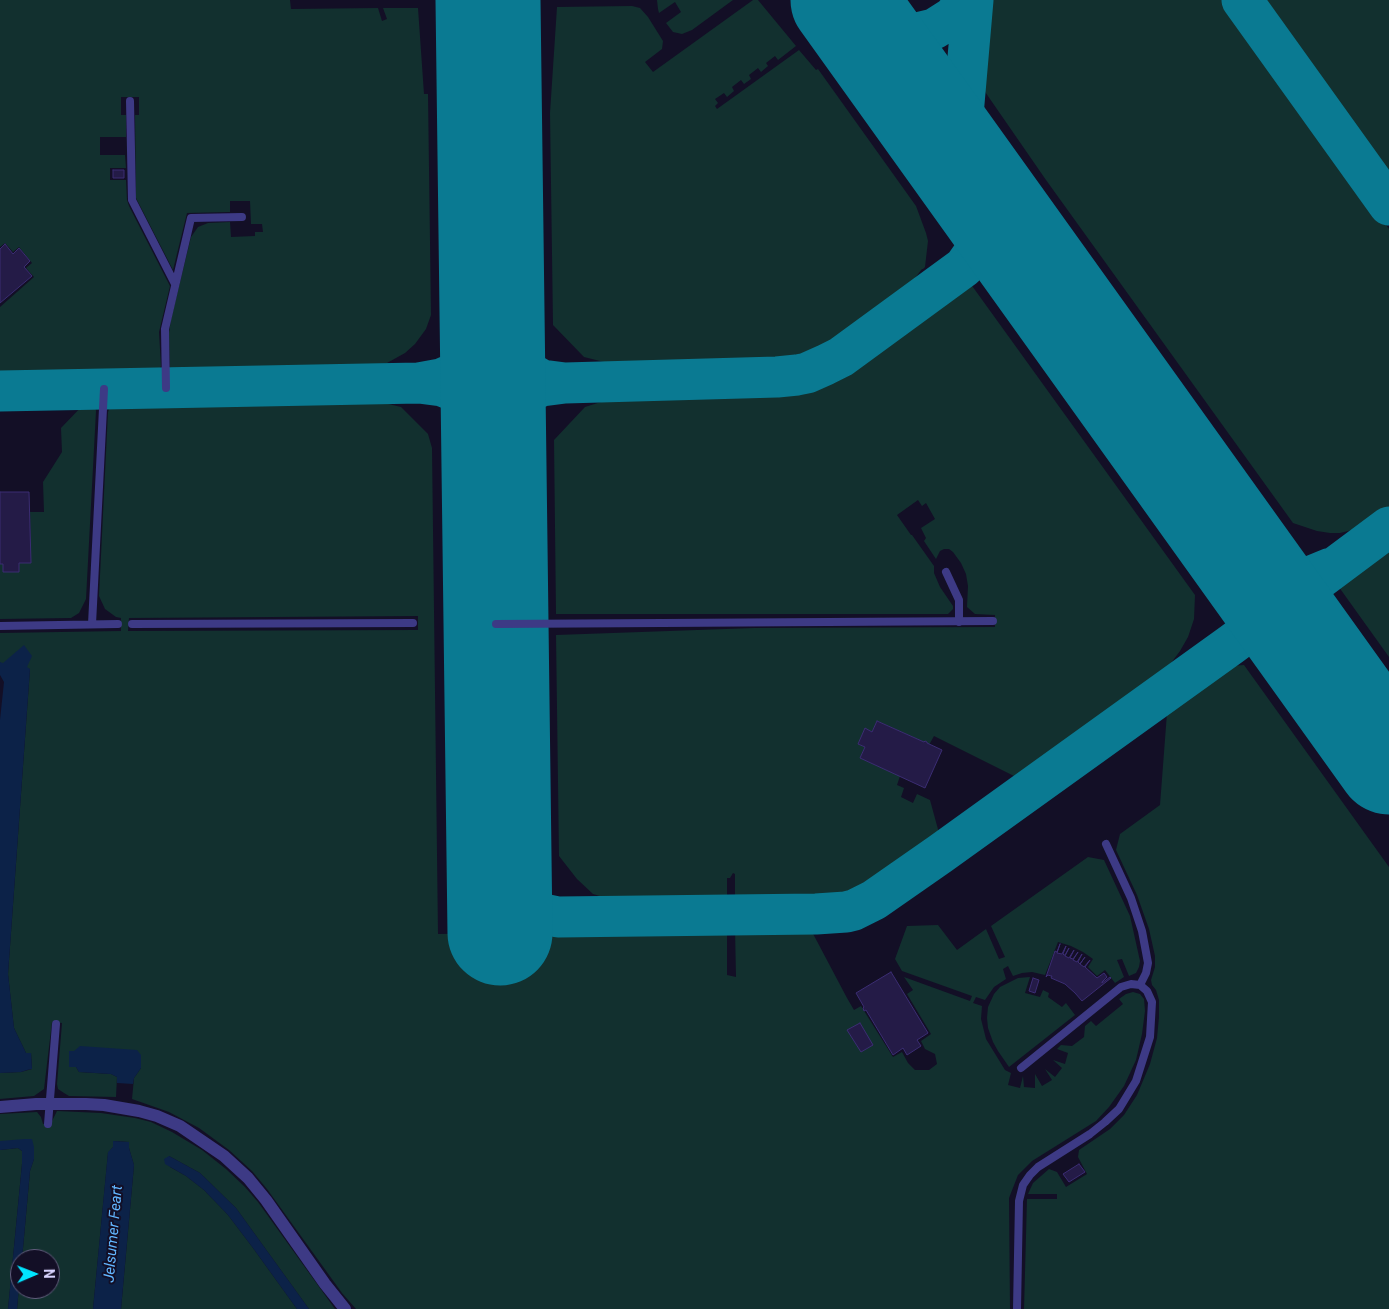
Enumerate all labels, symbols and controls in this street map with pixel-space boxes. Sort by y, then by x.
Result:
water label: Jelsumer Feart [101,1185,127,1283]
north arrow [10,1249,60,1299]
text: N [41,1269,57,1279]

